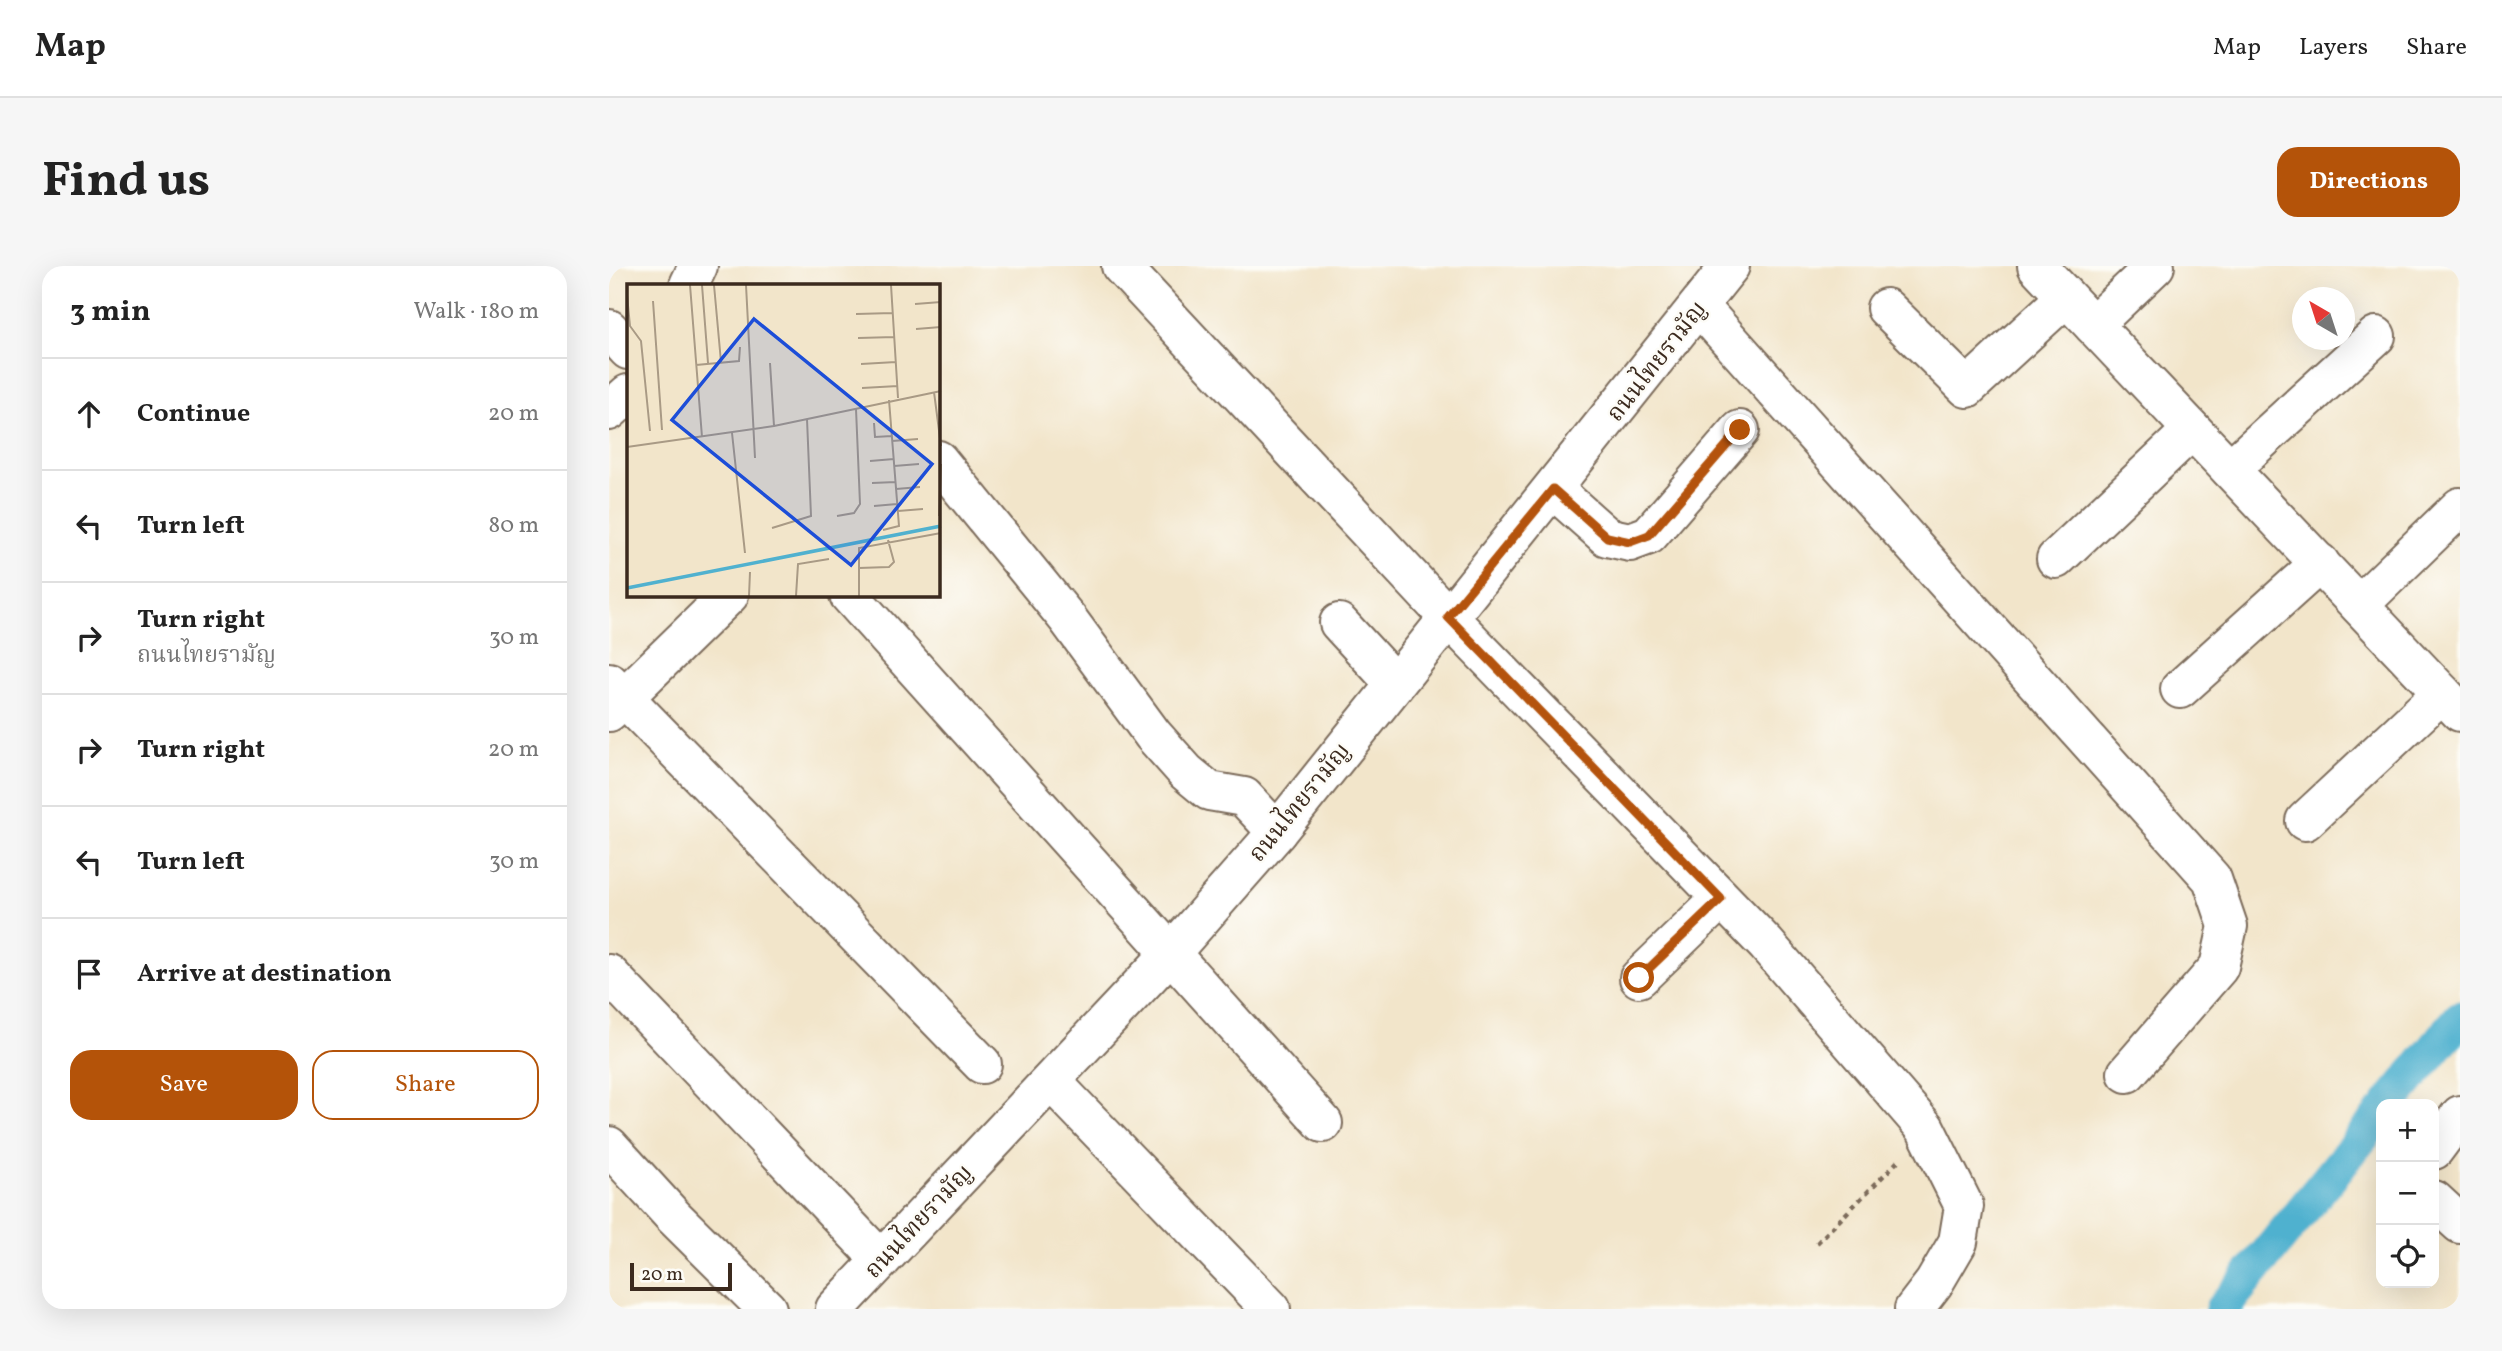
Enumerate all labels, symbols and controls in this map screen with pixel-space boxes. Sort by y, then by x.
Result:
text: Map [35,25,106,71]
text: Map [2213,31,2261,65]
text: Layers [2299,31,2368,65]
text: Share [2406,31,2467,65]
button: Directions [2277,147,2460,217]
text: Find us [42,148,210,217]
inset map [627,284,940,597]
north arrow [2292,287,2355,350]
text: 3 min [70,291,151,333]
street label: ถนนไทยรามัญ [1597,293,1716,430]
text: Walk · 180 m [414,296,539,328]
icon: ahead [70,395,108,433]
text: Continue [137,396,250,432]
text: 20 m [488,398,539,430]
route end [1724,414,1755,445]
icon: left [70,507,108,545]
text: Turn left [137,508,245,544]
text: 80 m [489,510,539,542]
text: Turn right [137,602,265,638]
icon: right [70,619,108,657]
text: 30 m [489,622,539,654]
text: ถนนไทยรามัญ [137,640,276,672]
icon: right [70,731,108,769]
text: Turn right [137,732,265,768]
text: 20 m [488,734,539,766]
street label: ถนนไทยรามัญ [1239,734,1359,870]
icon: left [70,843,108,881]
text: Turn left [137,844,245,880]
text: 30 m [489,846,539,878]
icon: arrive [70,955,108,993]
text: Arrive at destination [137,956,392,992]
route start [1623,962,1654,993]
button: Save [70,1050,298,1120]
button: Share [312,1050,539,1120]
map controls [2376,1099,2439,1288]
button: + [2376,1099,2439,1162]
street label: ถนนไทยรามัญ [855,1156,981,1287]
button: − [2376,1162,2439,1225]
button: locate [2376,1225,2439,1288]
scale bar [630,1260,731,1292]
text: 20 m [641,1262,683,1288]

